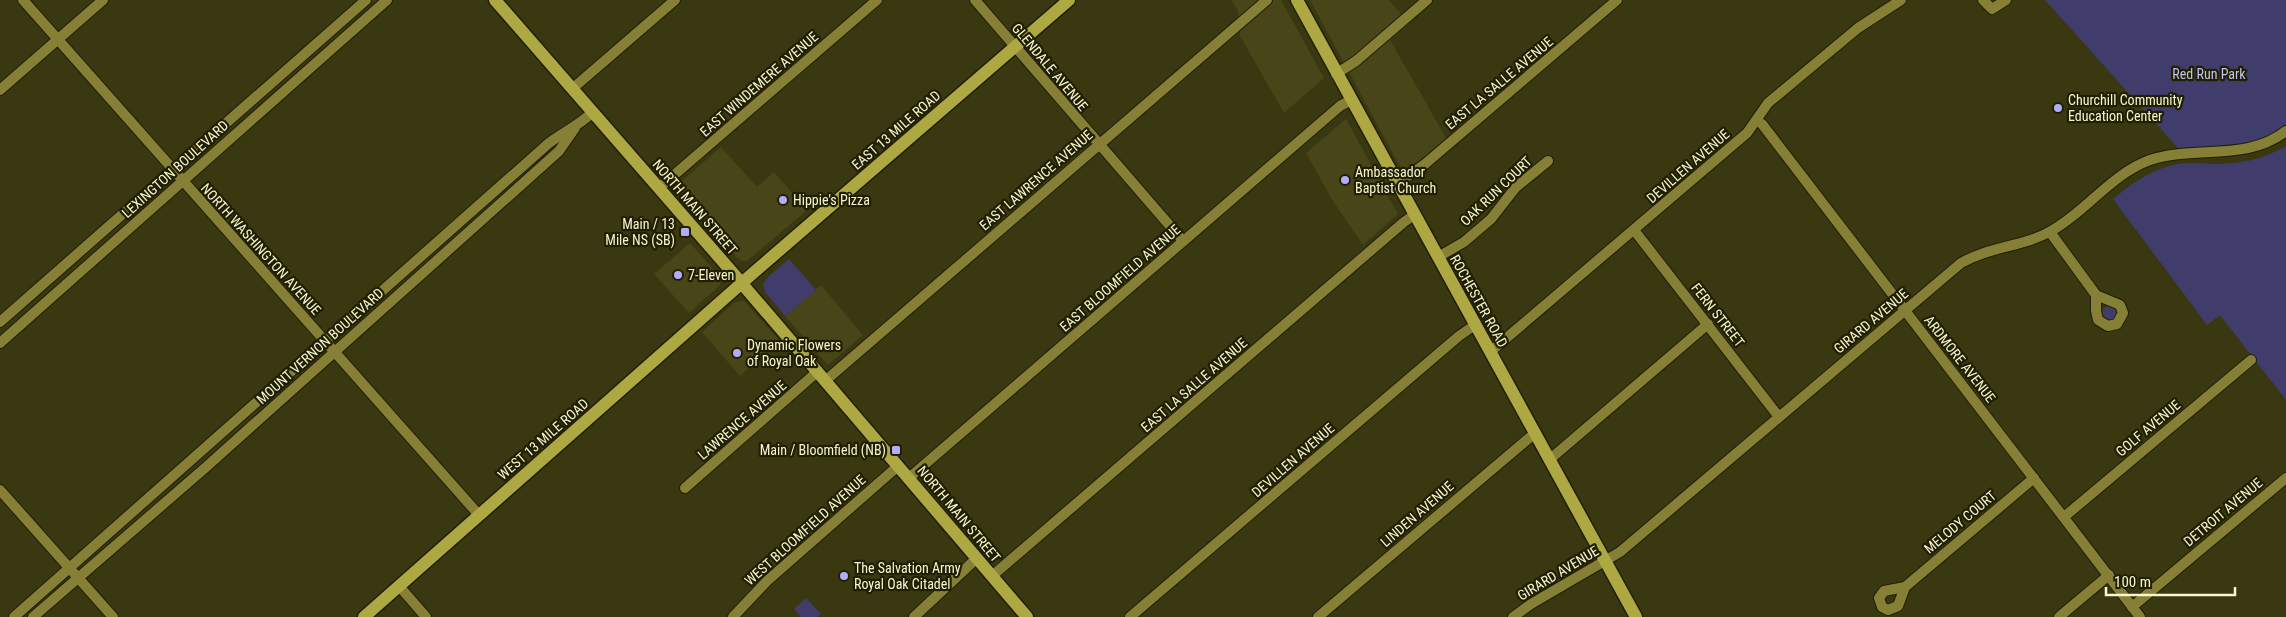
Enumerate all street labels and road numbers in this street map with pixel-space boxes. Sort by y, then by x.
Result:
street label: GLENDALE AVENUE [1009,20,1091,114]
street label: EAST WINDEMERE AVENUE [697,28,821,140]
street label: EAST LA SALLE AVENUE [1442,33,1556,133]
street label: EAST 13 MILE ROAD [848,87,944,173]
street label: LEXINGTON BOULEVARD [119,117,231,221]
street label: DEVILLEN AVENUE [1643,126,1733,206]
street label: EAST LAWRENCE AVENUE [976,127,1096,233]
street label: OAK RUN COURT [1457,153,1535,229]
street label: NORTH MAIN STREET [649,156,741,258]
street label: NORTH WASHINGTON AVENUE [198,180,324,318]
street label: EAST BLOOMFIELD AVENUE [1056,221,1184,335]
street label: ROCHESTER ROAD [1447,252,1511,350]
street label: FERN STREET [1688,280,1748,350]
street label: MOUNT VERNON BOULEVARD [253,285,387,407]
street label: GIRARD AVENUE [1831,285,1911,357]
street label: ARDMORE AVENUE [1921,312,1999,406]
street label: EAST LA SALLE AVENUE [1138,335,1250,435]
street label: LAWRENCE AVENUE [694,377,790,463]
street label: WEST 13 MILE ROAD [494,395,592,483]
street label: GOLF AVENUE [2113,396,2183,460]
street label: DEVILLEN AVENUE [1248,420,1338,500]
street label: NORTH MAIN STREET [914,463,1004,565]
street label: WEST BLOOMFIELD AVENUE [741,471,869,589]
street label: DETROIT AVENUE [2181,475,2266,549]
street label: LINDEN AVENUE [1377,478,1457,550]
street label: MELODY COURT [1921,487,1999,557]
street label: GIRARD AVENUE [1515,543,1601,603]

